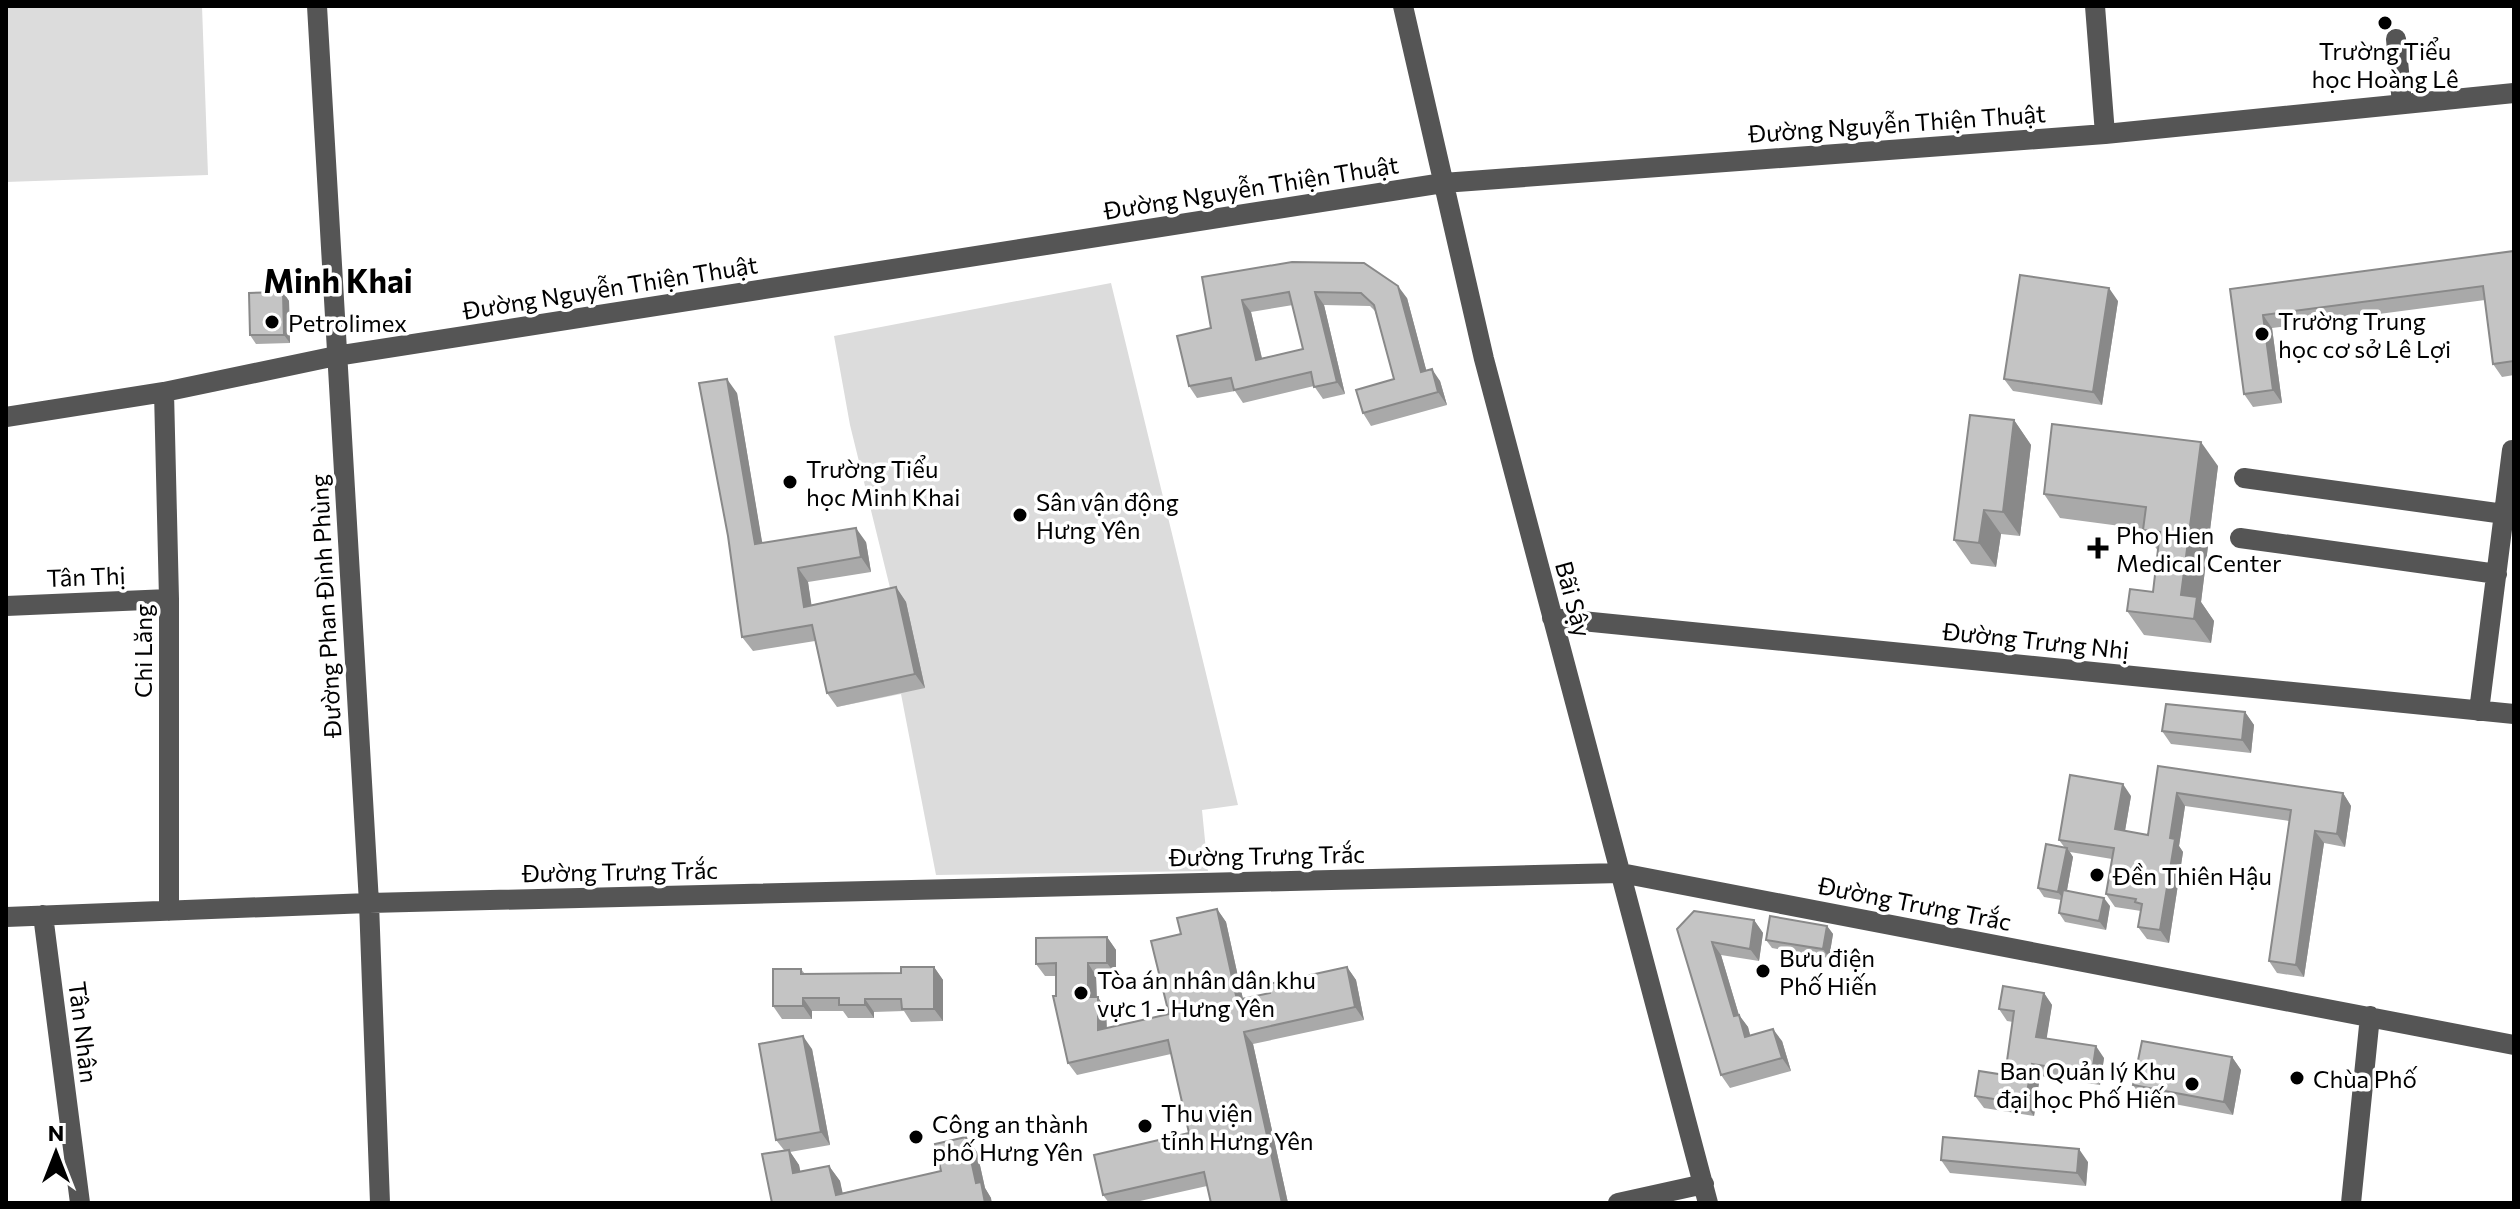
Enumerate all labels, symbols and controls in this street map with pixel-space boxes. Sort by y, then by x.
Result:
marker: Trường Tiểu học Hoàng Lê [2376,14,2394,32]
place label: Trường Tiểu học Hoàng Lê [2311,36,2459,93]
street label: Đường Nguyễn Thiện Thuật [1746,98,2047,148]
street label: Đường Nguyễn Thiện Thuật [1101,149,1401,225]
street label: Đường Nguyễn Thiện Thuật [460,249,760,325]
district label: Minh Khai [263,260,413,300]
place label: Trường Trung học cơ sở Lê Lợi [2278,306,2451,363]
place label: Petrolimex [288,308,407,337]
marker: Petrolimex [263,313,281,331]
marker: Trường Trung học cơ sở Lê Lợi [2253,325,2271,343]
place label: Trường Tiểu học Minh Khai [806,454,960,511]
street label: Đường Phan Đình Phùng [304,473,346,740]
marker: Trường Tiểu học Minh Khai [781,473,799,491]
place label: Sân vận động Hưng Yên [1036,487,1179,544]
marker: Sân vận động Hưng Yên [1011,506,1029,524]
place label: Pho Hien Medical Center [2116,520,2282,577]
marker: Pho Hien Medical Center [2087,537,2109,559]
street label: Bãi Sậy [1550,558,1598,640]
street label: Tân Thị [46,560,126,592]
street label: Chi Lăng [128,604,157,698]
street label: Đường Trưng Nhị [1940,616,2131,664]
street label: Đường Trưng Trắc [1168,839,1365,871]
street label: Đường Trưng Trắc [521,855,718,887]
place label: Đền Thiên Hậu [2112,861,2272,890]
marker: Đền Thiên Hậu [2088,866,2106,884]
street label: Đường Trưng Trắc [1815,870,2014,936]
place label: Bưu điện Phố Hiến [1779,943,1877,1000]
marker: Bưu điện Phố Hiến [1754,962,1772,980]
place label: Tòa án nhân dân khu vực 1 - Hưng Yên [1097,965,1316,1022]
street label: Tân Nhân [63,980,105,1084]
marker: Tòa án nhân dân khu vực 1 - Hưng Yên [1072,984,1090,1002]
place label: Ban Quản lý Khu đại học Phố Hiến [1996,1056,2176,1113]
place label: Chùa Phố [2313,1064,2418,1093]
marker: Chùa Phố [2288,1069,2306,1087]
marker: Ban Quản lý Khu đại học Phố Hiến [2183,1075,2201,1093]
place label: Thu viện tỉnh Hưng Yên [1161,1098,1314,1155]
place label: Công an thành phố Hưng Yên [932,1109,1089,1166]
north arrow [16,1113,96,1193]
marker: Thu viện tỉnh Hưng Yên [1136,1117,1154,1135]
text: N [48,1119,64,1146]
marker: Công an thành phố Hưng Yên [907,1128,925,1146]

